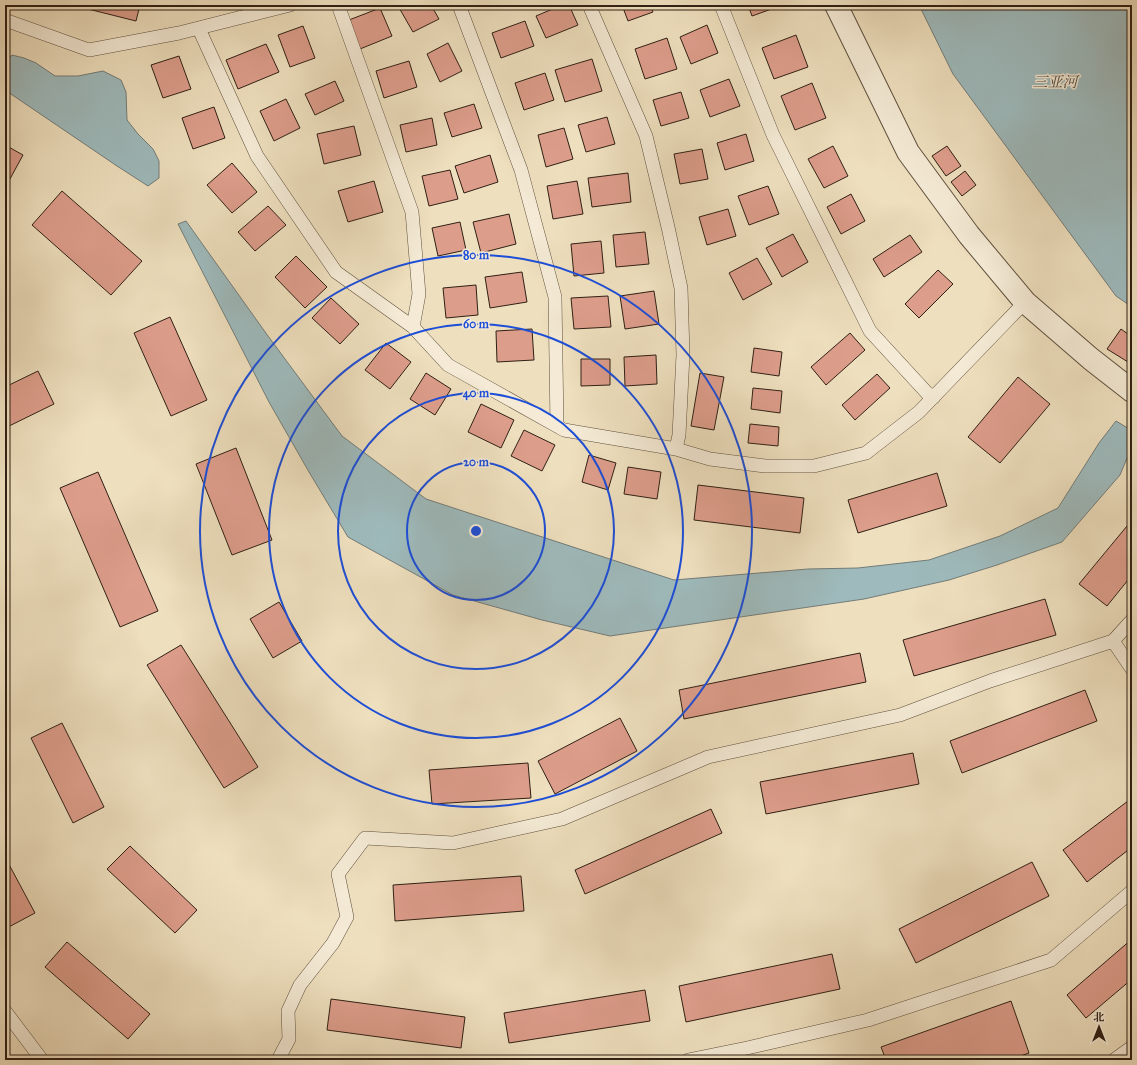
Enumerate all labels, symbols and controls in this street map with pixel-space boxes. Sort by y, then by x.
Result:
water label: 三亚河 [1032,73,1080,91]
text: 80 m [463,248,490,262]
text: 60 m [463,317,490,331]
text: 40 m [463,386,490,401]
text: 20 m [463,455,490,469]
centre of rings [469,524,483,538]
north arrow [1079,1007,1119,1047]
text: 北 [1094,1011,1105,1024]

